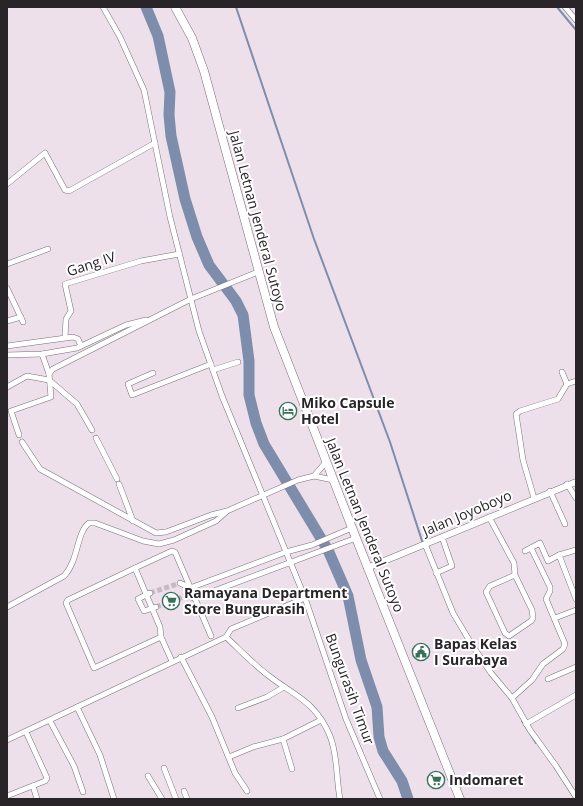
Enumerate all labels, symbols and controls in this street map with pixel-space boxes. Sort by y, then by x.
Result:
street label: Jalan Letnan Jenderal Sutoyo [225,127,292,313]
street label: Gang IV [64,247,118,280]
place label: Miko Capsule Hotel [301,393,394,428]
hotel icon: Miko Capsule Hotel [278,401,298,421]
street label: Jalan Letnan Jenderal Sutoyo [321,433,409,615]
street label: Jalan Joyoboyo [417,485,514,541]
place label: Ramayana Department Store Bungurasih [184,583,347,618]
supermarket icon: Ramayana Department Store Bungurasih [161,591,181,611]
street label: Bungurasih Timur [322,631,379,747]
place label: Bapas Kelas I Surabaya [434,634,517,669]
public building icon: Bapas Kelas I Surabaya [411,642,431,662]
supermarket icon: Indomaret [426,770,446,790]
place label: Indomaret [449,770,523,789]

